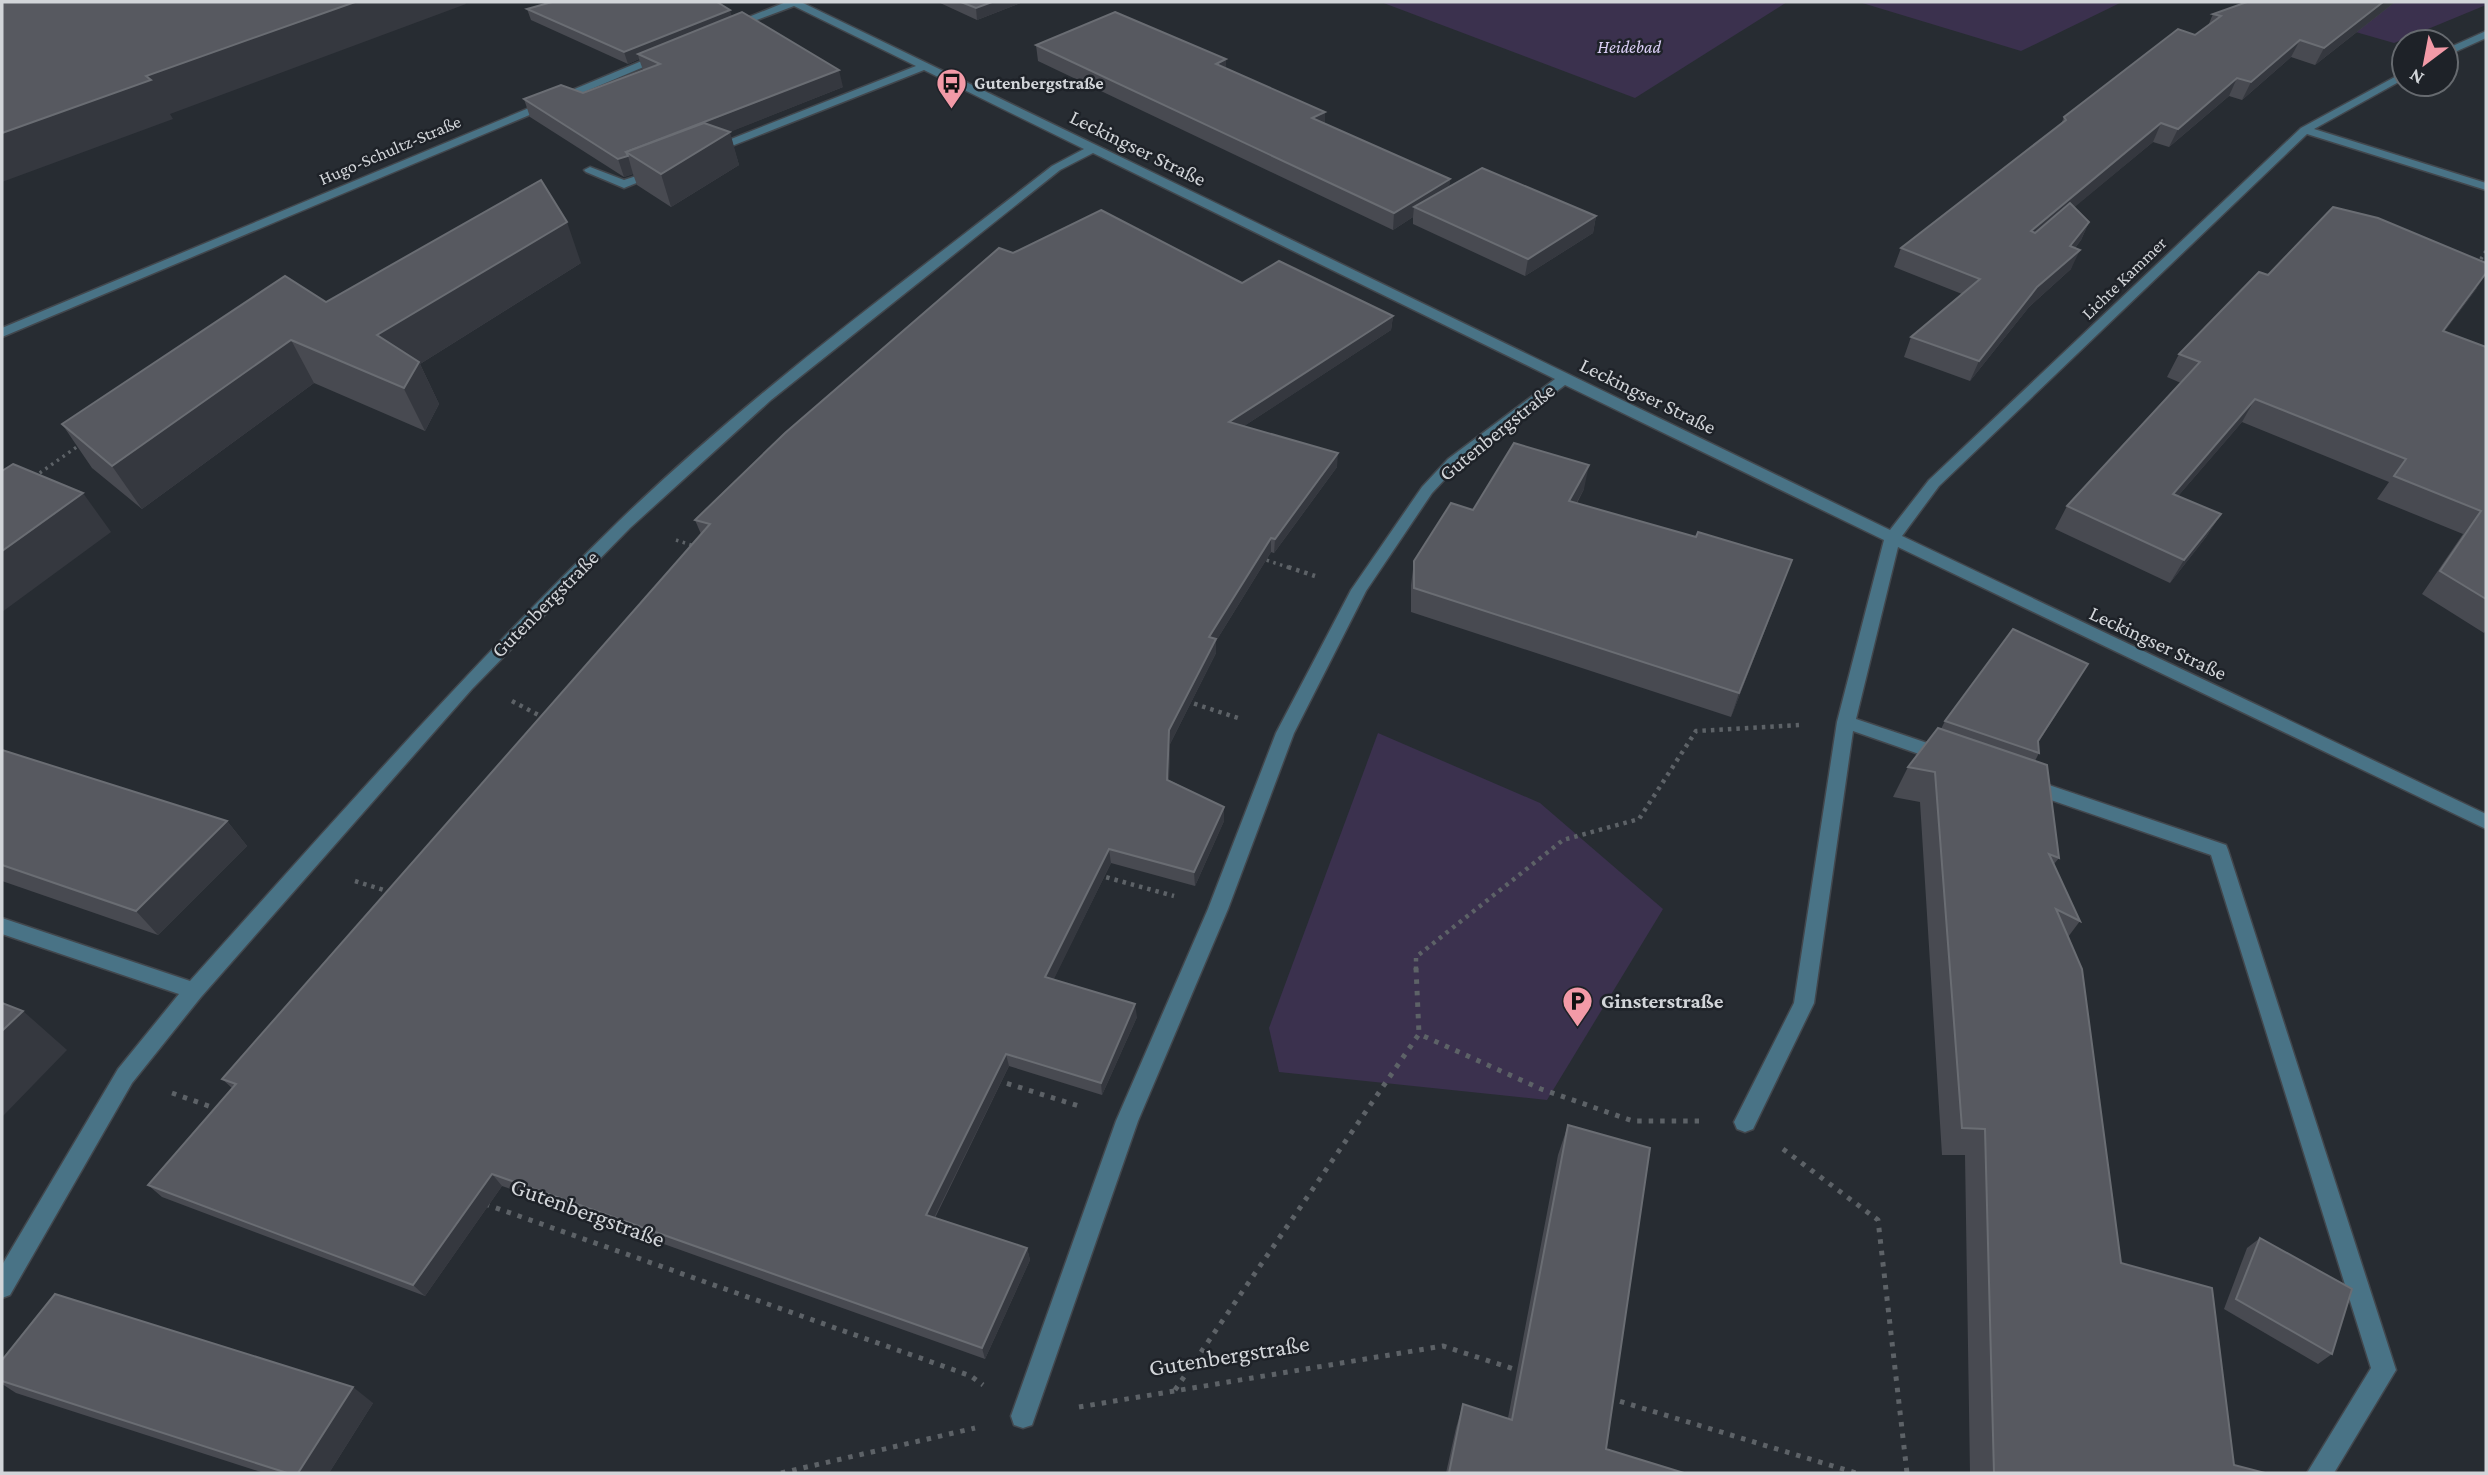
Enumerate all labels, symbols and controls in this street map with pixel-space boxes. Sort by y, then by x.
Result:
north arrow [2390,28,2460,98]
park label: Heidebad [1597,37,1661,57]
text: N [2405,65,2427,89]
bus stop icon: Gutenbergstraße [934,66,968,110]
place label: Gutenbergstraße [974,73,1104,93]
street label: Leckingser Straße [1066,105,1210,191]
street label: Hugo-Schultz-Straße [316,111,464,189]
street label: Lichte Kammer [2078,232,2171,323]
street label: Leckingser Straße [1576,353,1720,439]
street label: Gutenbergstraße [1434,378,1560,486]
street label: Gutenbergstraße [486,545,604,663]
street label: Leckingser Straße [2086,601,2230,685]
parking icon: Ginsterstraße [1561,984,1595,1028]
place label: Ginsterstraße [1601,989,1724,1013]
street label: Gutenbergstraße [507,1172,669,1252]
street label: Gutenbergstraße [1147,1329,1311,1381]

